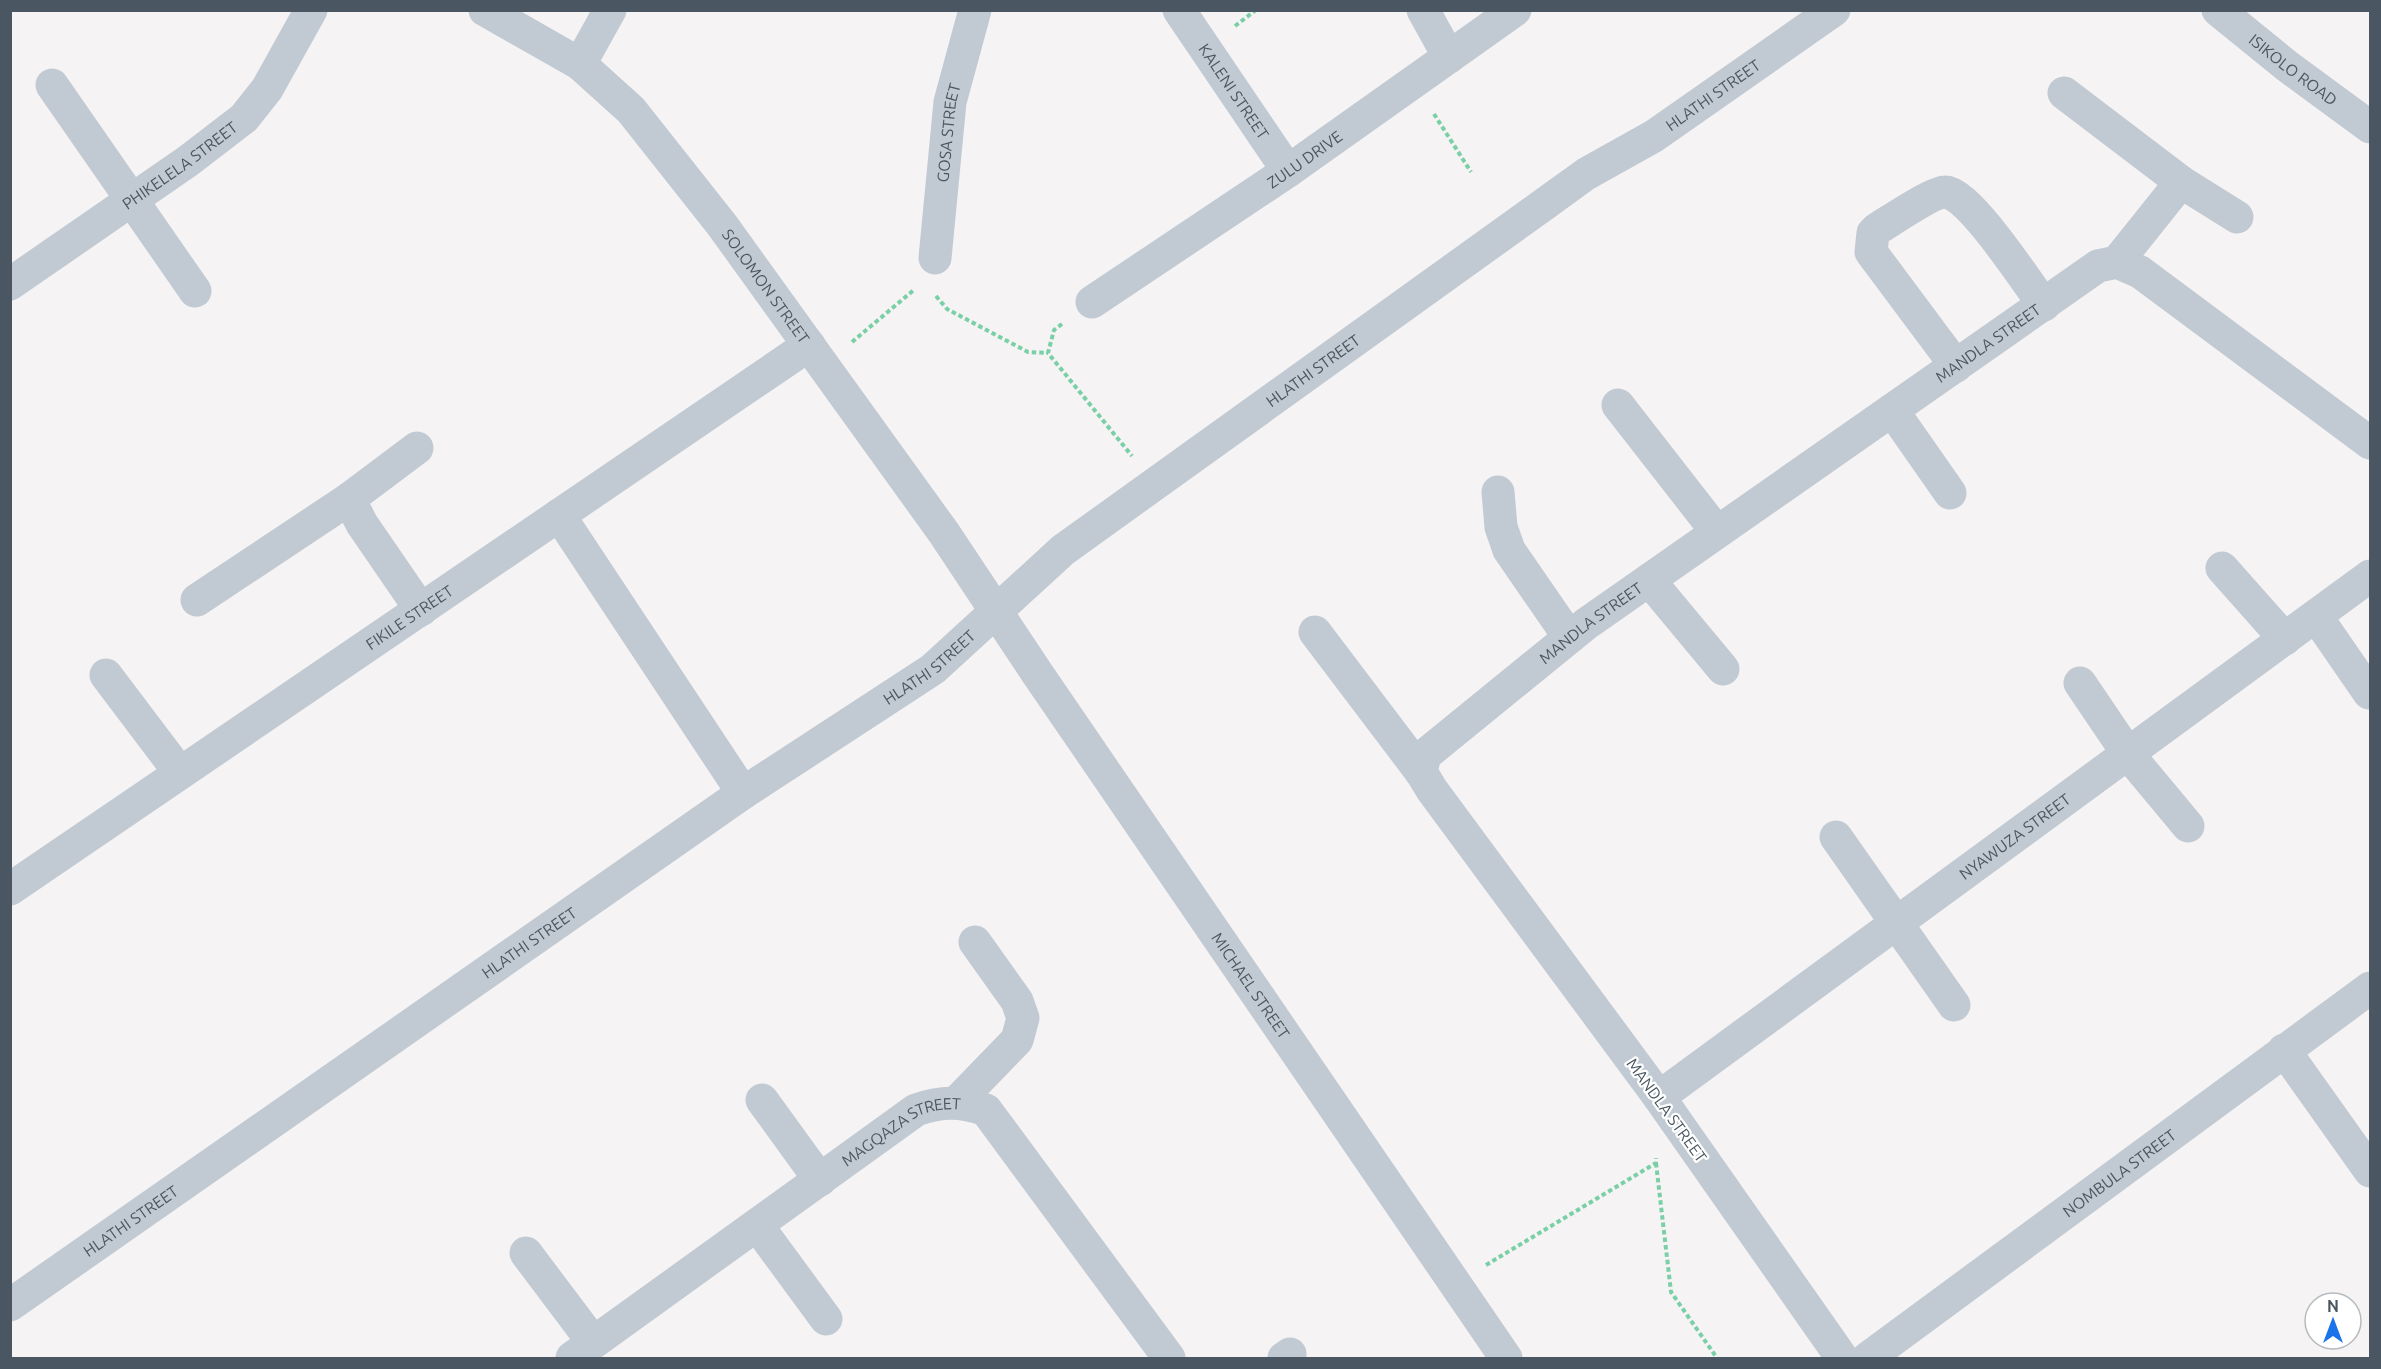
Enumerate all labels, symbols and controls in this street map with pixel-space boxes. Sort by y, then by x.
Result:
street label: ISIKOLO ROAD [2246,30,2341,109]
street label: KALENI STREET [1195,40,1273,142]
street label: HLATHI STREET [1662,56,1764,134]
street label: GOSA STREET [933,81,964,183]
street label: PHIKELELA STREET [119,118,241,213]
street label: ZULU DRIVE [1264,127,1345,191]
street label: SOLOMON STREET [719,226,813,347]
street label: MANDLA STREET [1932,300,2044,386]
street label: HLATHI STREET [1263,331,1363,410]
street label: MANDLA STREET [1536,579,1646,667]
street label: FIKILE STREET [362,581,456,653]
street label: HLATHI STREET [880,626,979,708]
street label: NYAWUZA STREET [1956,790,2074,883]
street label: HLATHI STREET [478,903,580,982]
street label: MICHAEL STREET [1208,929,1294,1042]
street label: MANDLA STREET [1623,1055,1711,1165]
street label: MAGQAZA STREET [838,1094,961,1170]
street label: NOMBULA STREET [2059,1125,2179,1220]
street label: HLATHI STREET [80,1182,181,1260]
north arrow [2303,1291,2363,1351]
text: N [2327,1297,2339,1315]

